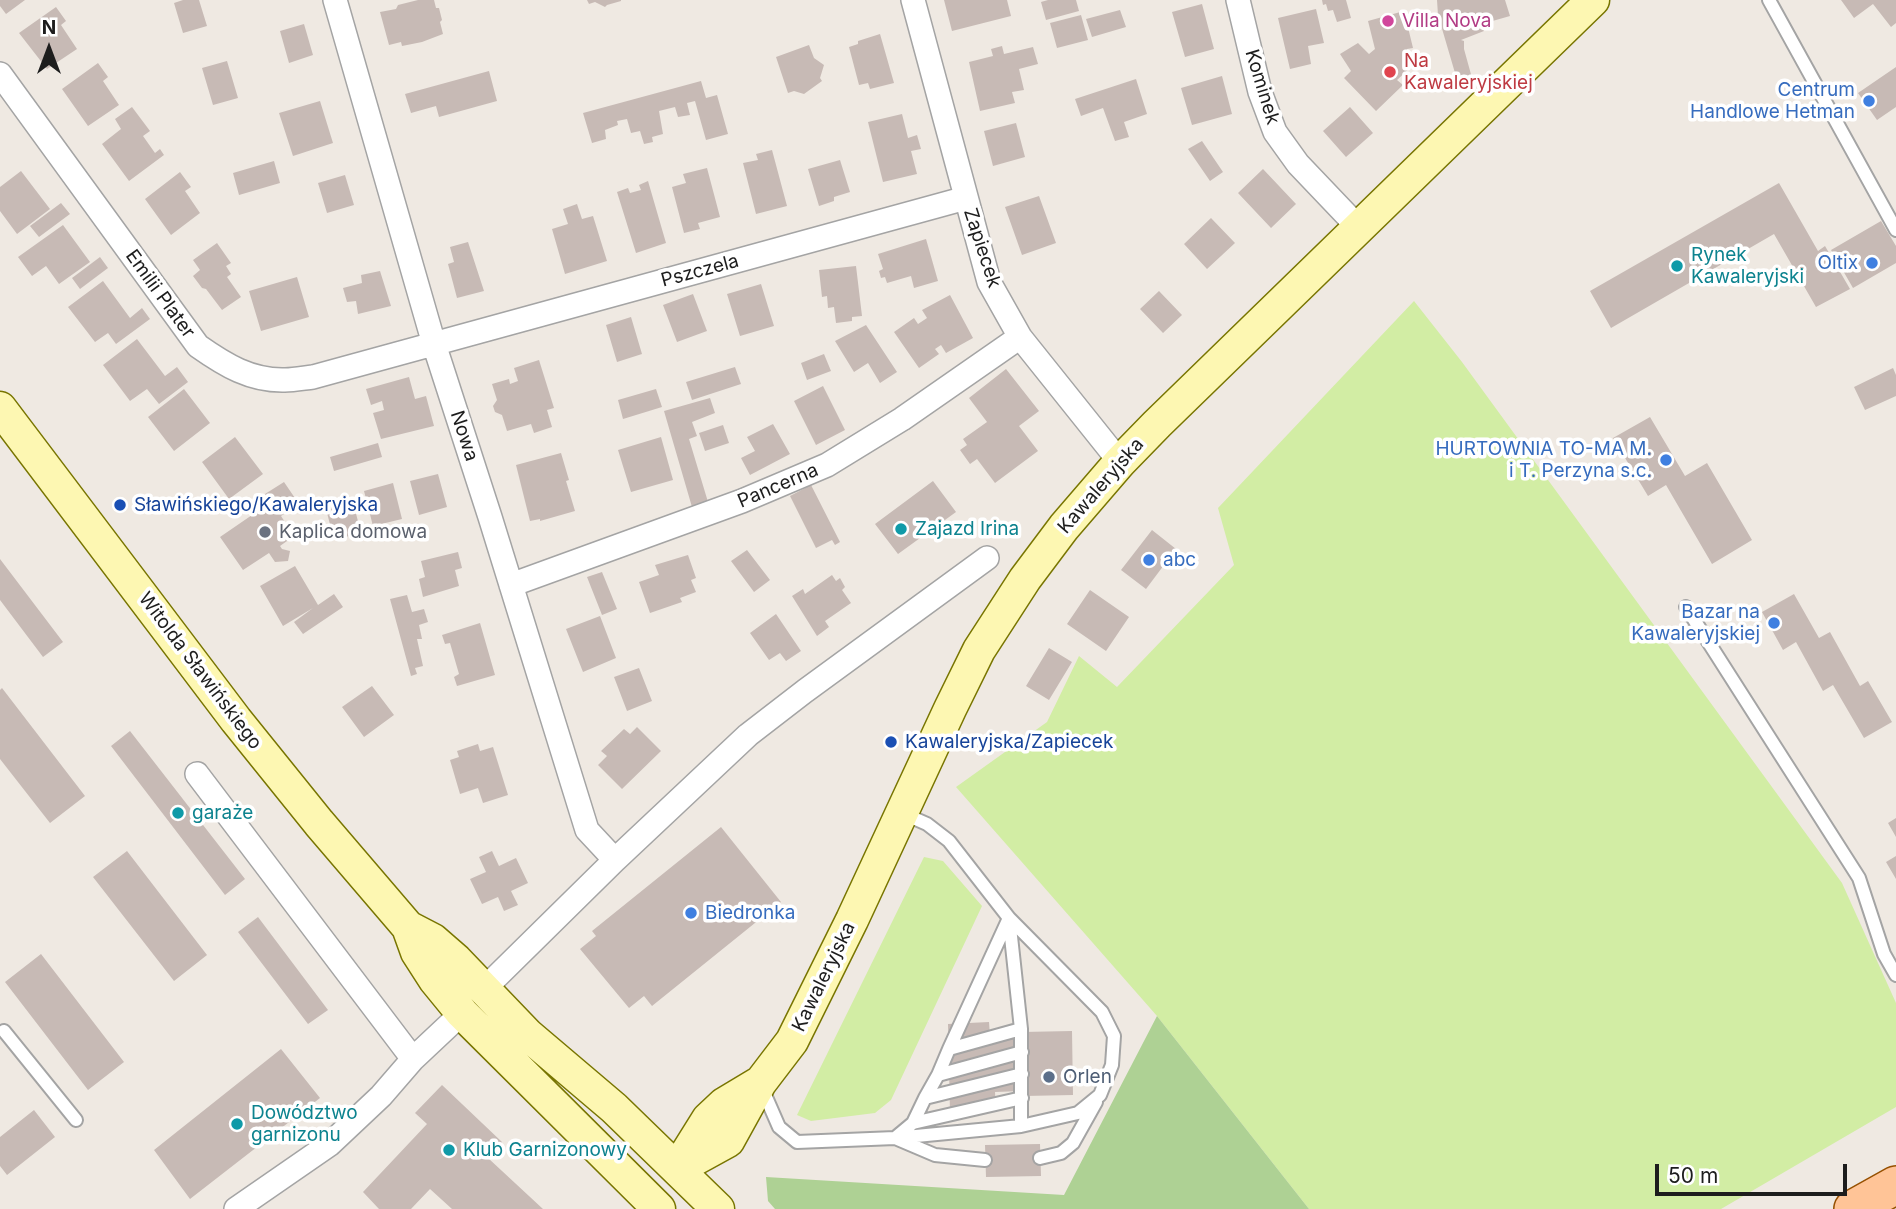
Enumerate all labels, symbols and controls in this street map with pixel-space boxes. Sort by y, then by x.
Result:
place label: Villa Nova [1402,10,1492,32]
marker: Villa Nova [1380,13,1396,29]
north arrow [14,14,84,84]
text: N [42,16,56,39]
street label: Kominek [1240,47,1284,127]
place label: Na Kawaleryjskiej [1404,50,1533,94]
marker: Na Kawaleryjskiej [1382,64,1398,80]
place label: Centrum Handlowe Hetman [1690,79,1855,123]
marker: Centrum Handlowe Hetman [1861,93,1877,109]
street label: Zapiecek [958,205,1006,291]
place label: Rynek Kawaleryjski [1691,244,1804,288]
street label: Emilii Plater [120,245,200,343]
street label: Pszczela [659,250,741,292]
place label: Oltix [1817,252,1858,274]
marker: Oltix [1864,255,1880,271]
marker: Rynek Kawaleryjski [1669,258,1685,274]
street label: Nowa [445,408,483,464]
street label: Kawaleryjska [1053,434,1149,538]
place label: HURTOWNIA TO-MA M. i T. Perzyna s.c. [1435,438,1652,482]
marker: HURTOWNIA TO-MA M. i T. Perzyna s.c. [1658,452,1674,468]
street label: Pancerna [734,459,822,513]
place label: Sławińskiego/Kawaleryjska [134,494,378,516]
marker: Sławińskiego/Kawaleryjska [112,497,128,513]
place label: Zajazd Irina [915,518,1019,540]
place label: Kaplica domowa [279,521,427,543]
marker: Zajazd Irina [893,521,909,537]
marker: Kaplica domowa [257,524,273,540]
place label: abc [1163,549,1196,571]
marker: abc [1141,552,1157,568]
street label: Witolda Sławińskiego [133,588,267,754]
place label: Bazar na Kawaleryjskiej [1631,601,1760,645]
marker: Bazar na Kawaleryjskiej [1766,615,1782,631]
place label: Kawaleryjska/Zapiecek [905,731,1113,753]
marker: Kawaleryjska/Zapiecek [883,734,899,750]
place label: garaże [192,802,253,824]
marker: garaże [170,805,186,821]
place label: Biedronka [705,902,795,924]
marker: Biedronka [683,905,699,921]
street label: Kawaleryjska [788,918,860,1036]
place label: Orlen [1063,1066,1112,1088]
marker: Orlen [1041,1069,1057,1085]
place label: Dowództwo garnizonu [251,1102,358,1146]
marker: Dowództwo garnizonu [229,1116,245,1132]
place label: Klub Garnizonowy [463,1139,627,1161]
marker: Klub Garnizonowy [441,1142,457,1158]
scale bar [1658,1150,1850,1194]
text: 50 m [1668,1163,1718,1188]

